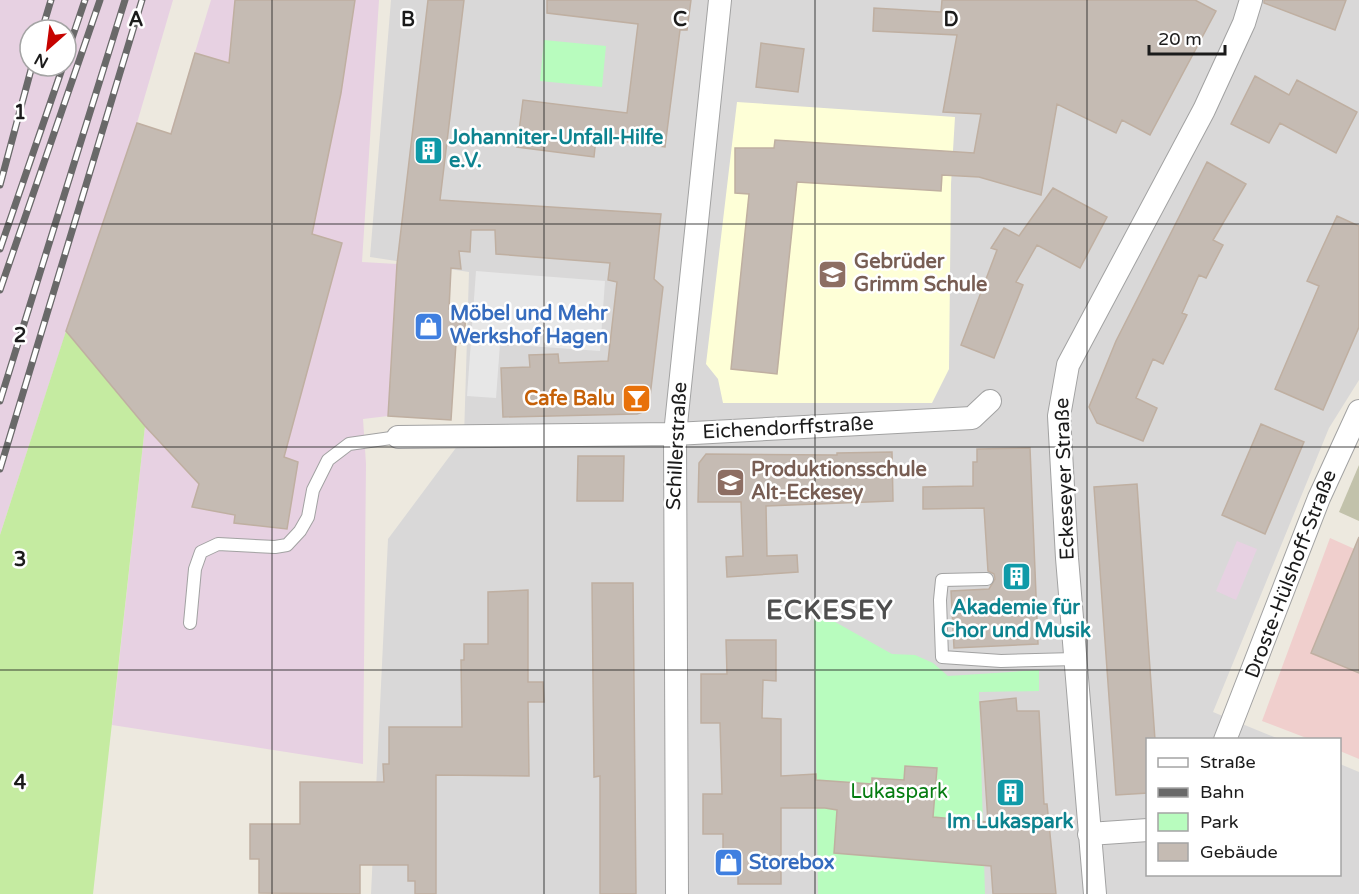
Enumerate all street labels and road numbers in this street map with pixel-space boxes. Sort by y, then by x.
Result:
street label: Schillerstraße [662,381,692,511]
street label: Eckeseyer Straße [1050,397,1080,561]
street label: Eichendorffstraße [702,412,874,444]
street label: Droste-Hülshoff-Straße [1240,466,1342,682]

